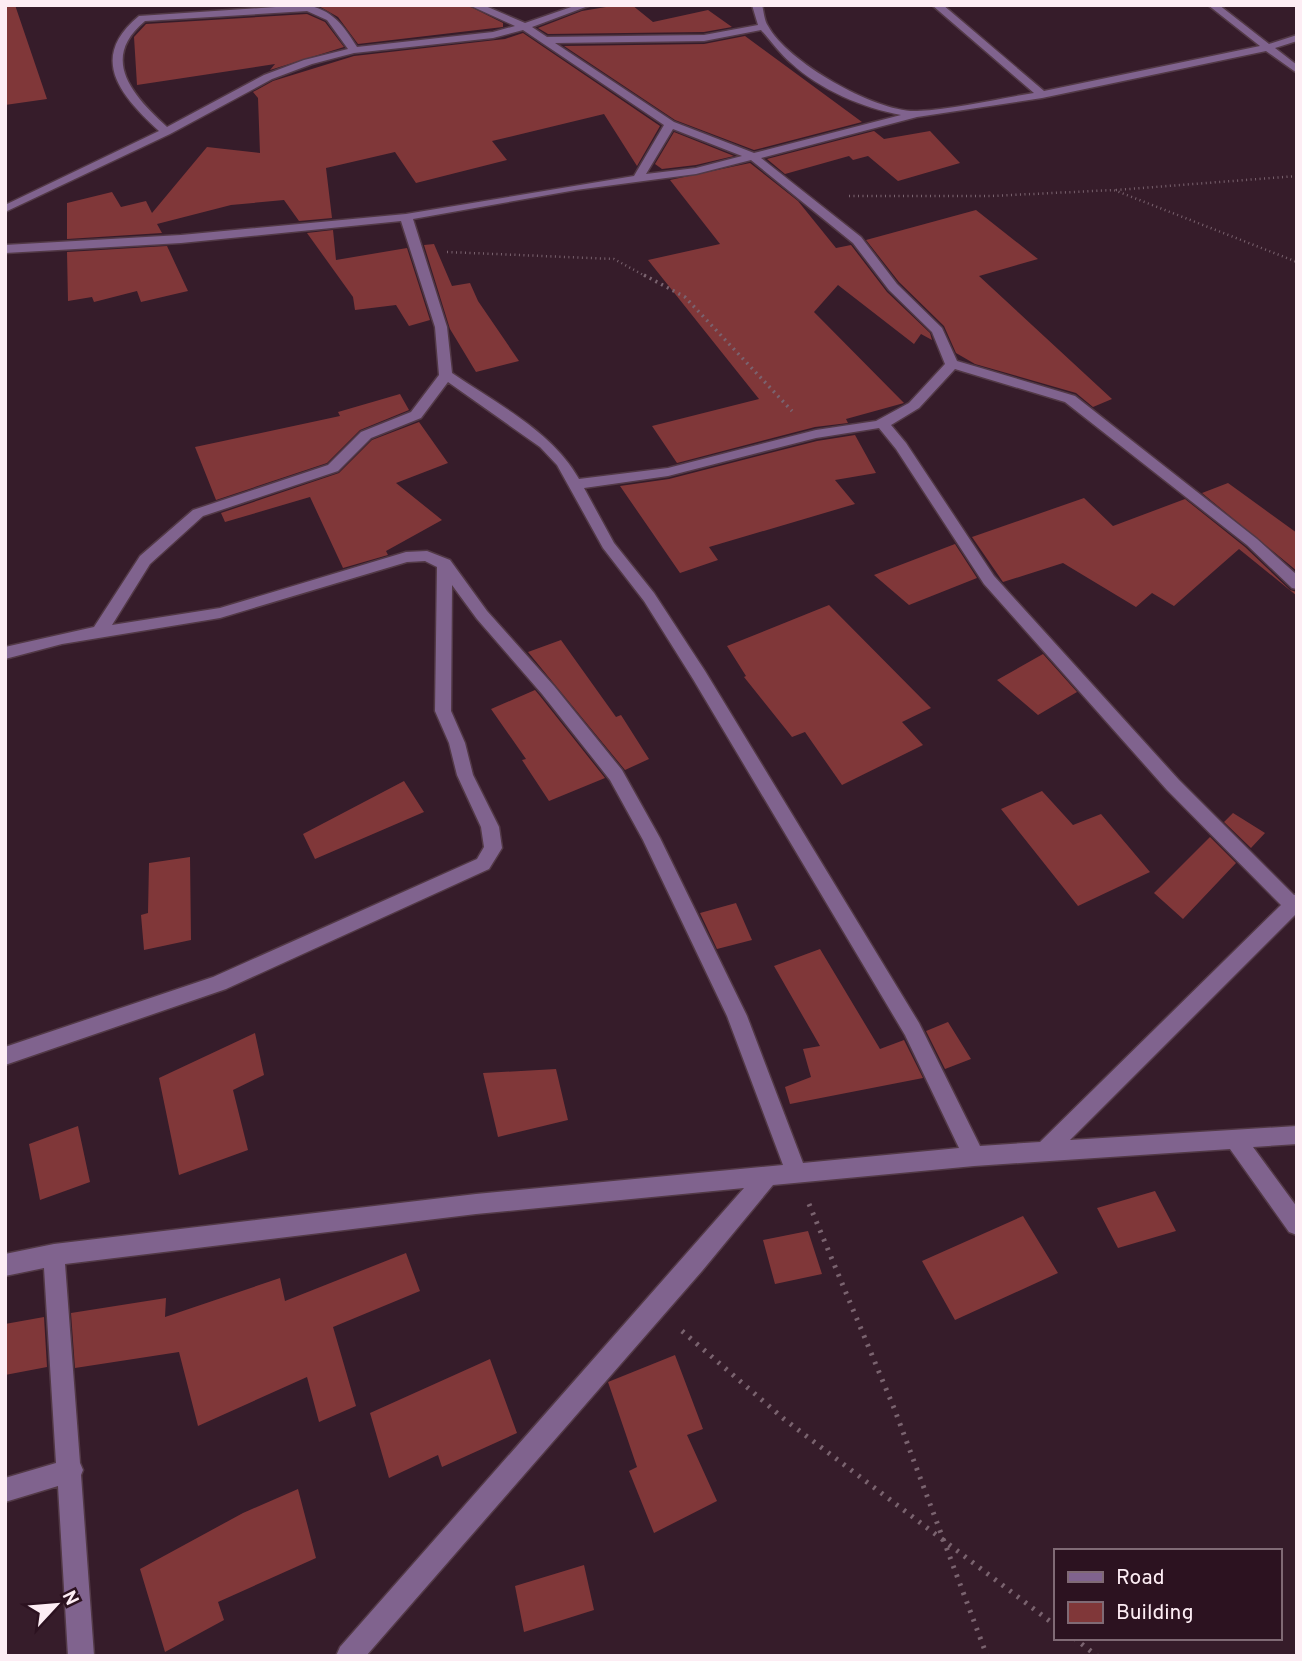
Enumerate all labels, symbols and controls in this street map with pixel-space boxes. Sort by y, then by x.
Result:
legend [1054,1549,1281,1640]
text: Road [1116,1565,1165,1592]
north arrow [21,1570,91,1640]
text: N [56,1587,83,1610]
text: Building [1116,1600,1194,1627]

